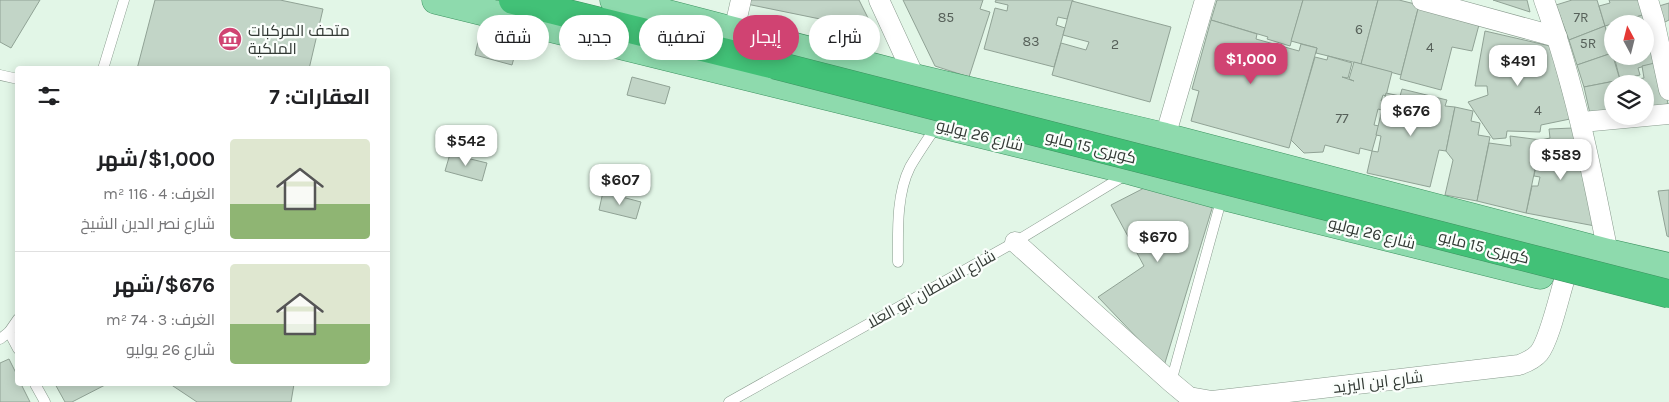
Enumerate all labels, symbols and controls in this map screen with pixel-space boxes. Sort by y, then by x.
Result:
house number: 85 [938,9,954,26]
house number: 7R [1573,9,1589,26]
chip: شقة [477,15,549,60]
chip: جديد [559,15,629,60]
chip: تصفية [639,15,723,60]
chip: إيجار [733,15,799,60]
chip: شراء [809,15,880,60]
north arrow [1604,15,1654,65]
map controls [1604,15,1654,125]
place label: متحف المركبات الملكية [248,21,350,58]
house number: 6 [1355,21,1363,38]
museum icon: متحف المركبات الملكية [217,26,243,52]
house number: 83 [1023,33,1039,50]
house number: 5R [1580,35,1596,52]
house number: 2 [1111,36,1119,53]
house number: 4 [1426,39,1434,56]
pin: $1,000 [1210,42,1292,85]
pin: $491 [1488,44,1548,87]
text: $1,000 [1225,49,1277,68]
text: $491 [1500,51,1536,70]
button: layers [1604,75,1654,125]
icon: filters [35,82,63,110]
text: العقارات: 7 [269,85,370,109]
pin: $676 [1381,94,1441,137]
text: $676 [1392,101,1430,120]
house number: 4 [1534,102,1542,119]
house number: 77 [1335,110,1349,127]
street label: شارع 26 يوليو [934,115,1025,157]
pin: $542 [436,124,496,167]
street label: كوبرى 15 مايو [1043,127,1138,168]
text: $542 [446,131,486,150]
pin: $589 [1531,138,1591,181]
text: $589 [1541,145,1581,164]
text: $1,000/شهر [97,147,215,171]
icon: home [270,159,330,219]
pin: $607 [590,164,650,206]
text: $607 [601,170,639,189]
text: الغرف: 4 · 116 m² [103,184,215,203]
street label: شارع 26 يوليو [1326,213,1417,255]
text: شارع نصر الدين الشيخ [80,214,215,233]
pin: $670 [1128,220,1188,263]
text: $670 [1139,227,1177,246]
street label: كوبرى 15 مايو [1436,227,1531,268]
street label: شارع السلطان ابو العلا [863,246,1000,334]
text: $676/شهر [114,273,215,297]
icon: home [270,284,330,344]
text: الغرف: 3 · 74 m² [106,310,215,329]
text: شارع 26 يوليو [126,340,215,359]
street label: شارع ابن اليزيد [1332,367,1424,399]

